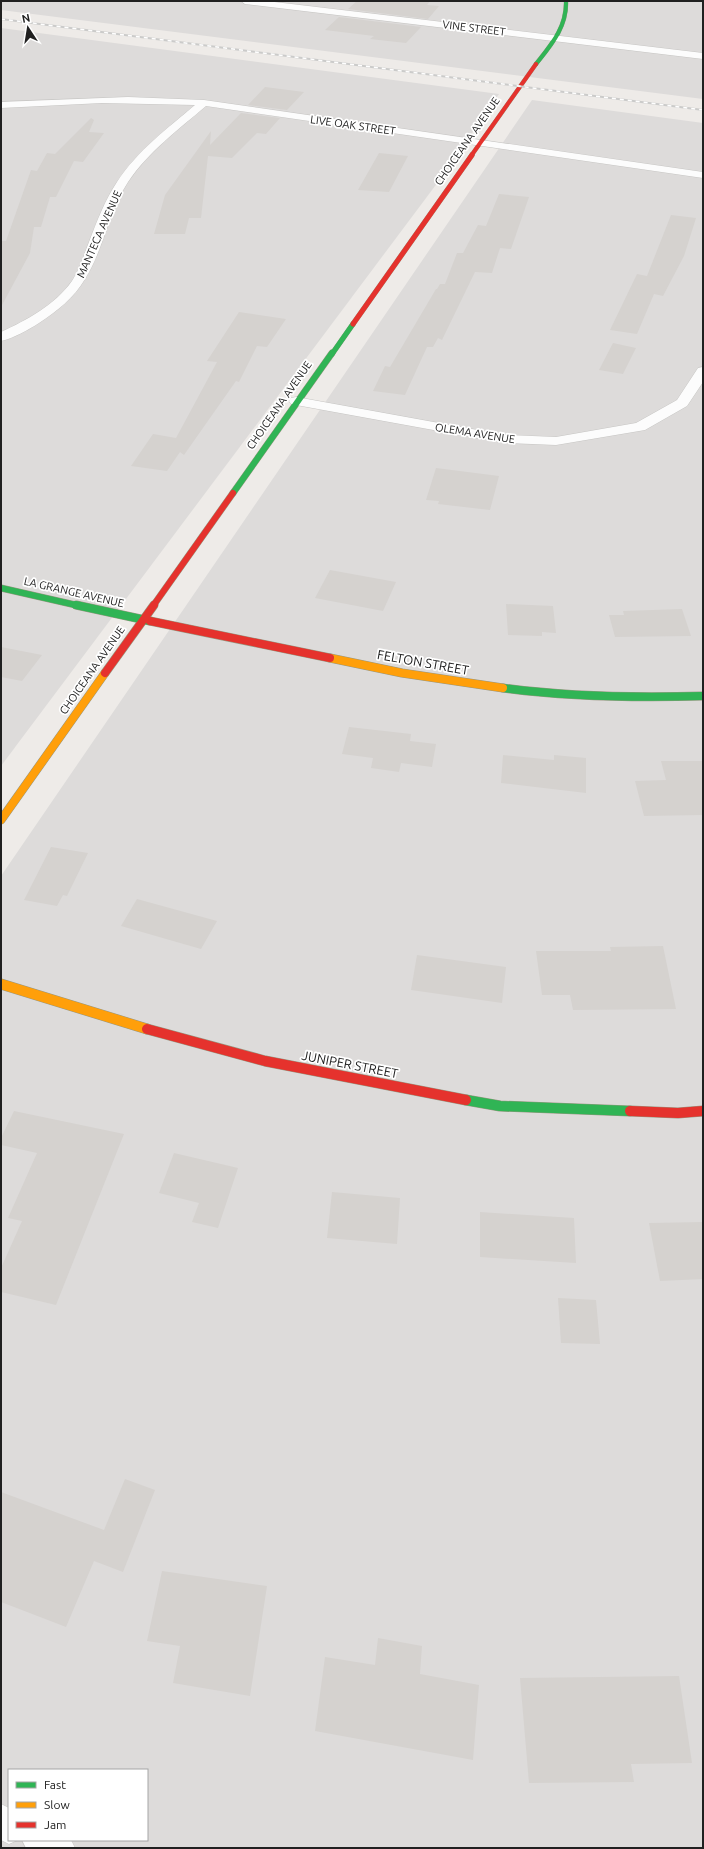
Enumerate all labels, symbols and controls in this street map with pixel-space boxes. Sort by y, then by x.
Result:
north arrow [8,8,48,48]
text: N [21,11,31,25]
street label: VINE STREET [442,18,506,38]
street label: CHOICEANA AVENUE [432,95,502,187]
street label: LIVE OAK STREET [310,113,396,137]
street label: MANTECA AVENUE [74,188,124,280]
street label: CHOICEANA AVENUE [244,359,314,451]
street label: OLEMA AVENUE [434,421,516,445]
street label: LA GRANGE AVENUE [23,575,125,609]
street label: CHOICEANA AVENUE [57,624,127,716]
street label: FELTON STREET [376,647,470,677]
street label: JUNIPER STREET [301,1048,399,1080]
legend [8,1769,148,1841]
text: Fast [44,1778,66,1791]
text: Slow [44,1798,70,1811]
text: Jam [44,1818,66,1831]

